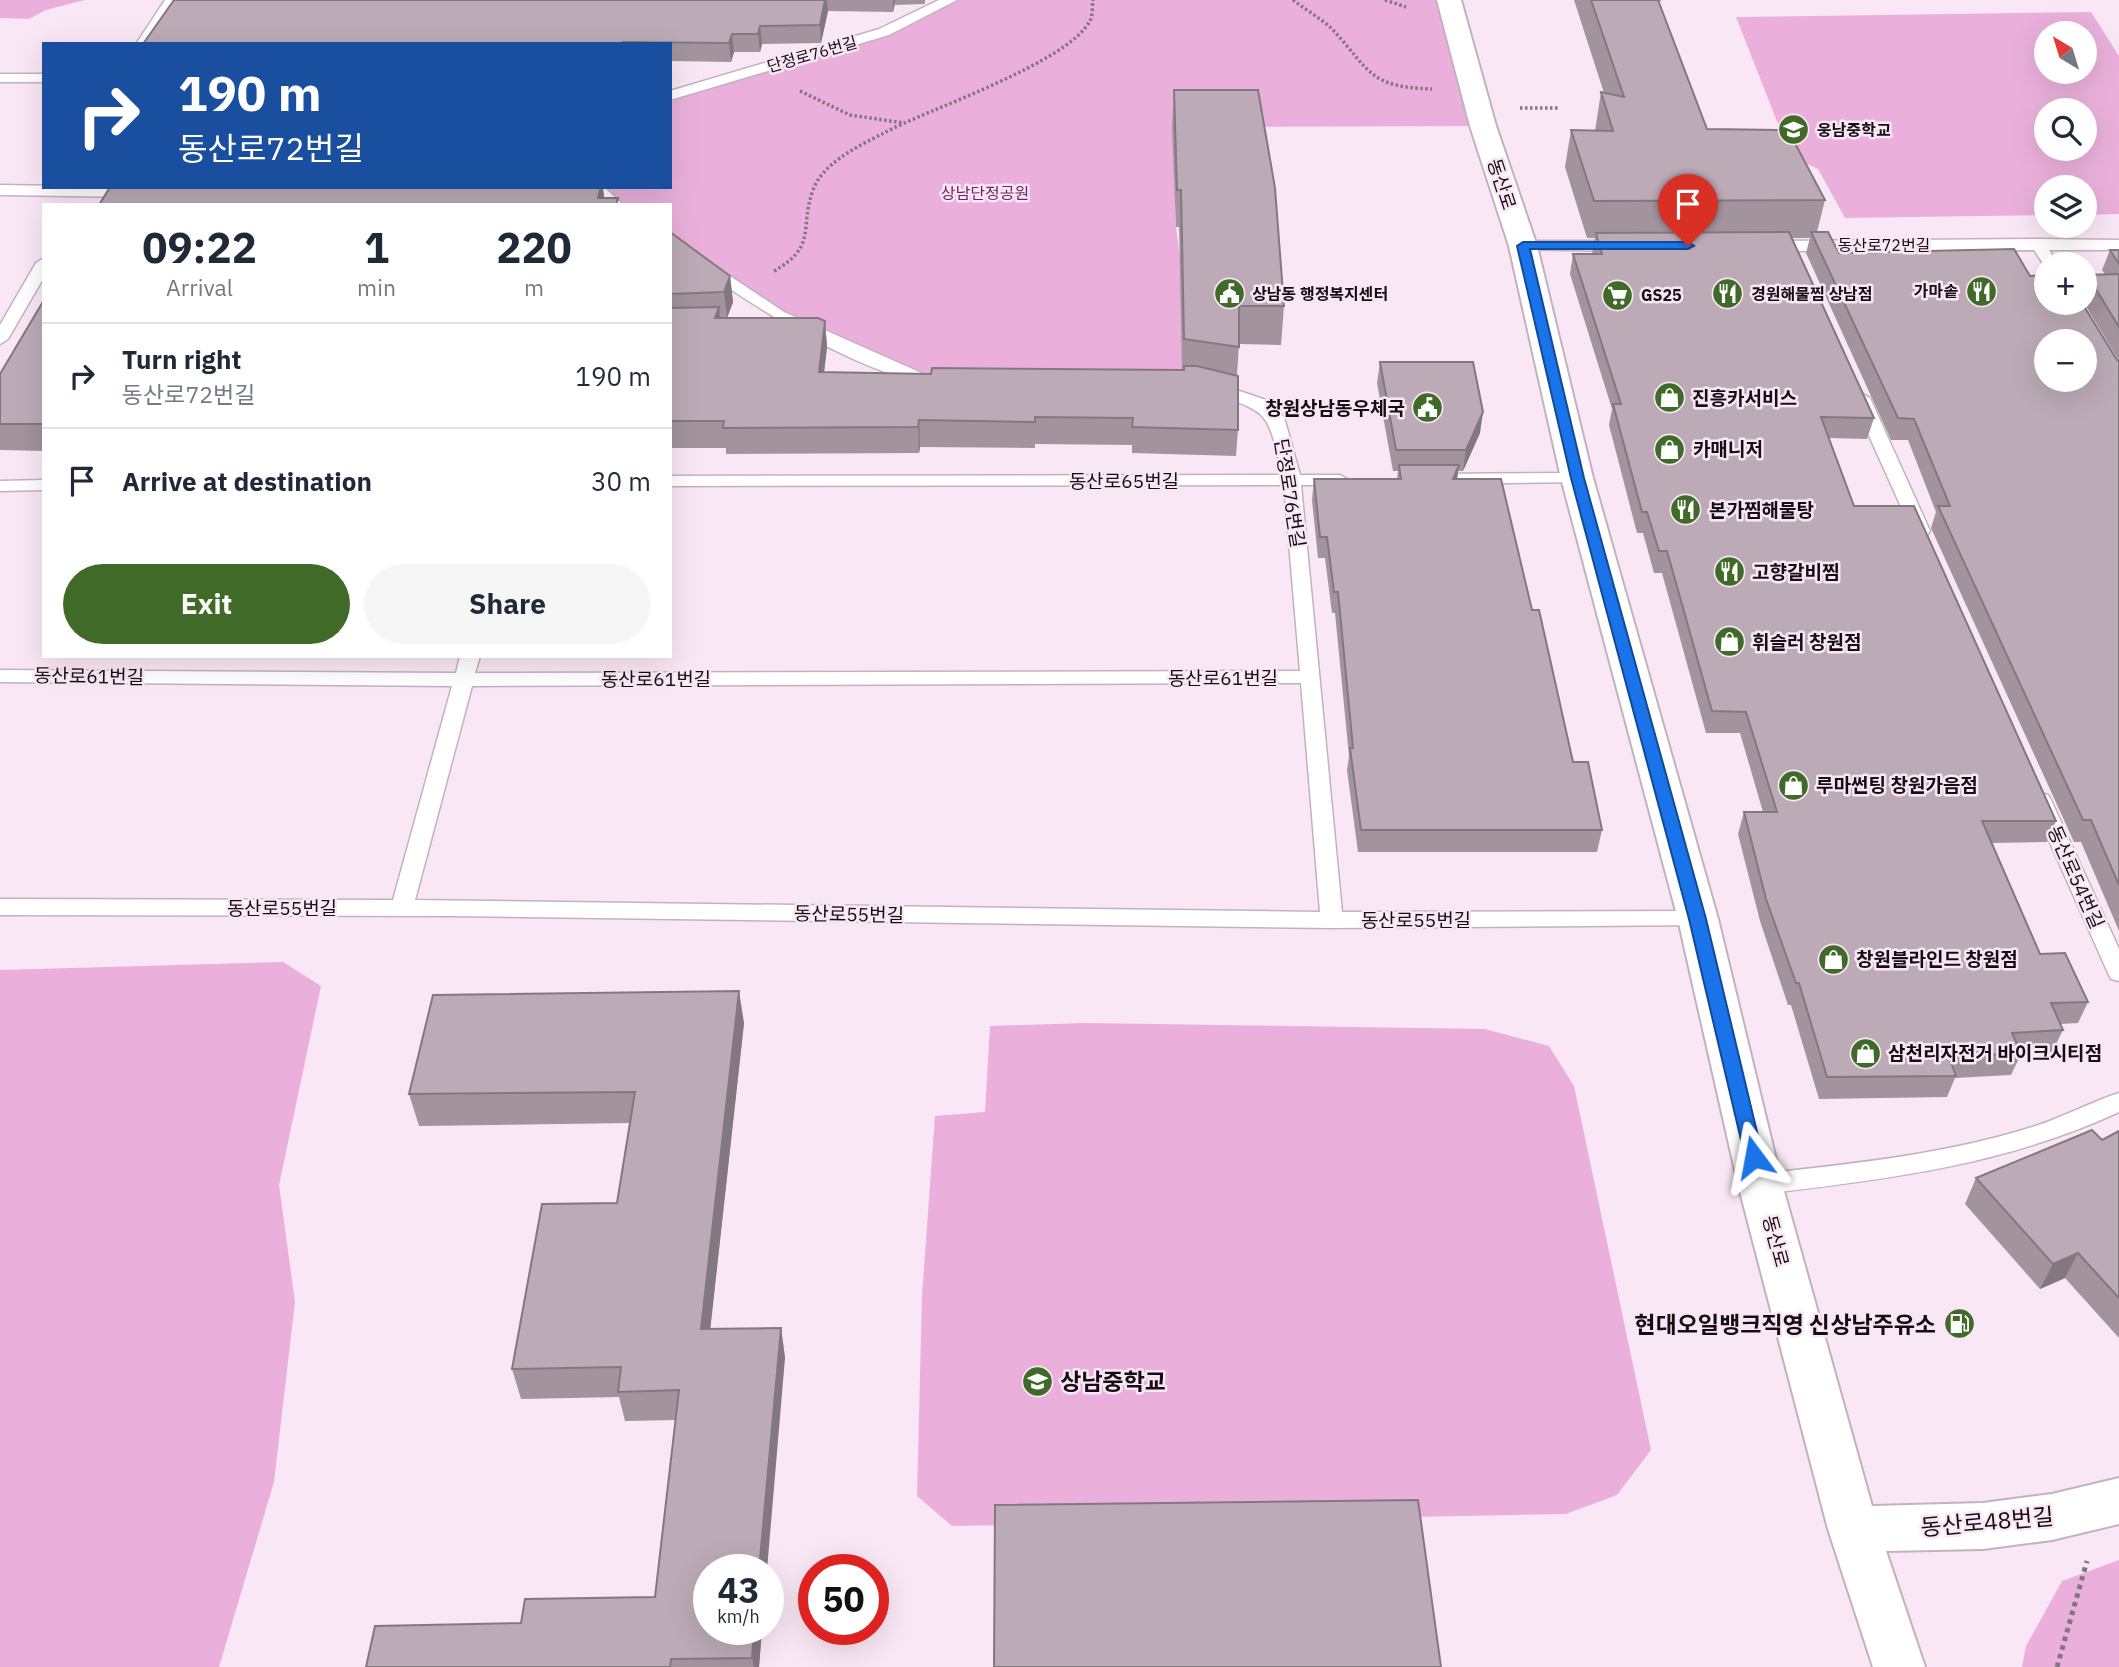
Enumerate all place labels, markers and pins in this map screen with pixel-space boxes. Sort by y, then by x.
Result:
school or university icon: 웅남중학교 [1777,113,1811,147]
place label: 웅남중학교 [1817,120,1891,140]
pin [1658,174,1718,246]
restaurant icon: 가마솥 [1964,274,1998,308]
public building icon: 상남동 행정복지센터 [1212,277,1246,311]
restaurant icon: 경원해물찜 상남점 [1711,277,1745,311]
supermarket icon: GS25 [1601,278,1635,312]
place label: 가마솥 [1914,281,1958,301]
place label: 상남동 행정복지센터 [1252,284,1388,304]
place label: 경원해물찜 상남점 [1751,284,1873,304]
place label: GS25 [1641,285,1682,305]
shop icon: 진흥카서비스 [1652,381,1686,415]
place label: 진흥카서비스 [1692,386,1797,410]
public building icon: 창원상남동우체국 [1411,391,1445,425]
place label: 창원상남동우체국 [1265,396,1405,420]
shop icon: 카매니저 [1653,432,1687,466]
place label: 카매니저 [1693,437,1763,461]
restaurant icon: 본가찜해물탕 [1669,493,1703,527]
place label: 본가찜해물탕 [1709,498,1814,522]
restaurant icon: 고향갈비찜 [1712,555,1746,589]
place label: 고향갈비찜 [1752,560,1839,584]
shop icon: 휘슬러 창원점 [1712,625,1746,659]
place label: 휘슬러 창원점 [1752,630,1861,654]
shop icon: 루마썬팅 창원가음점 [1776,768,1810,802]
place label: 루마썬팅 창원가음점 [1816,773,1978,797]
shop icon: 창원블라인드 창원점 [1816,942,1850,976]
place label: 창원블라인드 창원점 [1856,947,2018,971]
shop icon: 삼천리자전거 바이크시티점 [1848,1036,1882,1070]
place label: 삼천리자전거 바이크시티점 [1888,1041,2102,1065]
fuel station icon: 현대오일뱅크직영 신상남주유소 [1942,1307,1976,1341]
place label: 현대오일뱅크직영 신상남주유소 [1634,1309,1936,1339]
school or university icon: 상남중학교 [1020,1364,1054,1398]
place label: 상남중학교 [1060,1366,1166,1396]

